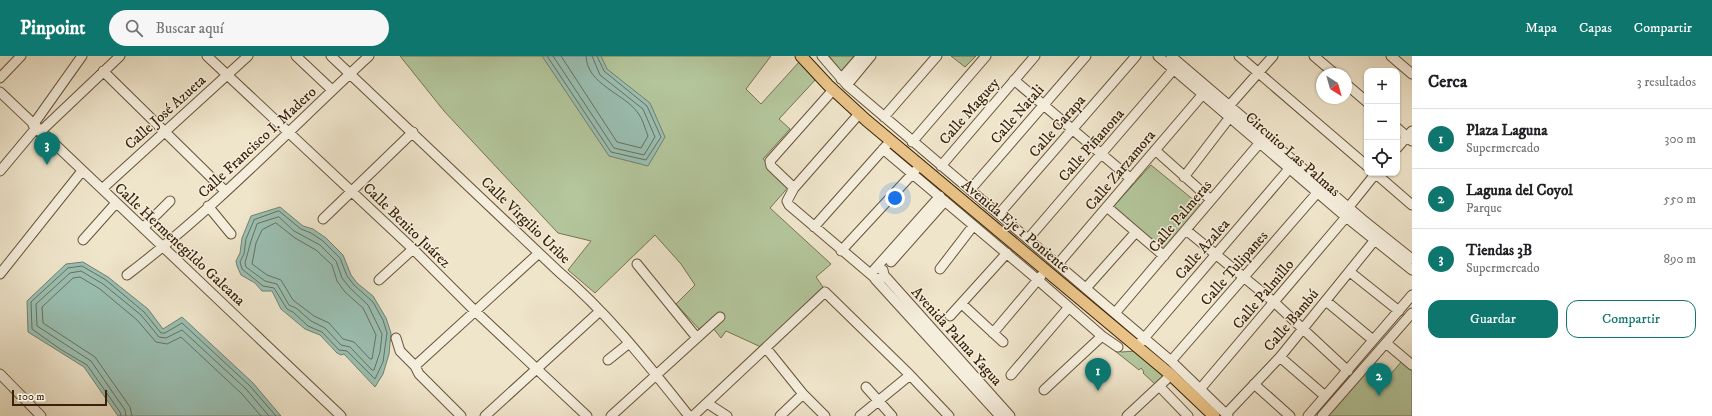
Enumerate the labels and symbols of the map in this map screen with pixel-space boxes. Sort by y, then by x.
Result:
north arrow [1316,68,1352,104]
street label: Calle José Azueta [121,70,210,154]
street label: Calle Maguey [935,73,1004,149]
street label: Calle Natali [986,81,1048,148]
street label: Calle Francisco I. Madero [194,83,320,202]
street label: Calle Carapa [1025,91,1090,162]
street label: Calle Piñanona [1054,104,1129,186]
street label: Circuito Las Palmas [1241,108,1344,201]
street label: Calle Zarzamora [1081,126,1160,215]
pin: 3 [34,132,60,165]
street label: Calle Virgilio Uribe [477,173,575,268]
street label: Avenida Eje 1 Poniente [958,176,1074,277]
street label: Calle Palmeras [1145,176,1216,256]
street label: Calle Hermenegildo Galeana [110,179,250,310]
street label: Calle Benito Juárez [359,179,455,272]
your location [885,188,905,208]
street label: Calle Azalea [1171,215,1234,284]
street label: Calle Tulipanes [1197,227,1272,310]
street label: Calle Palmillo [1229,255,1298,333]
street label: Avenida Palma Yagua [907,283,1007,390]
street label: Calle Bambú [1260,285,1323,356]
pin: 1 [1085,358,1111,391]
pin: 2 [1366,363,1392,396]
scale bar [12,388,107,407]

